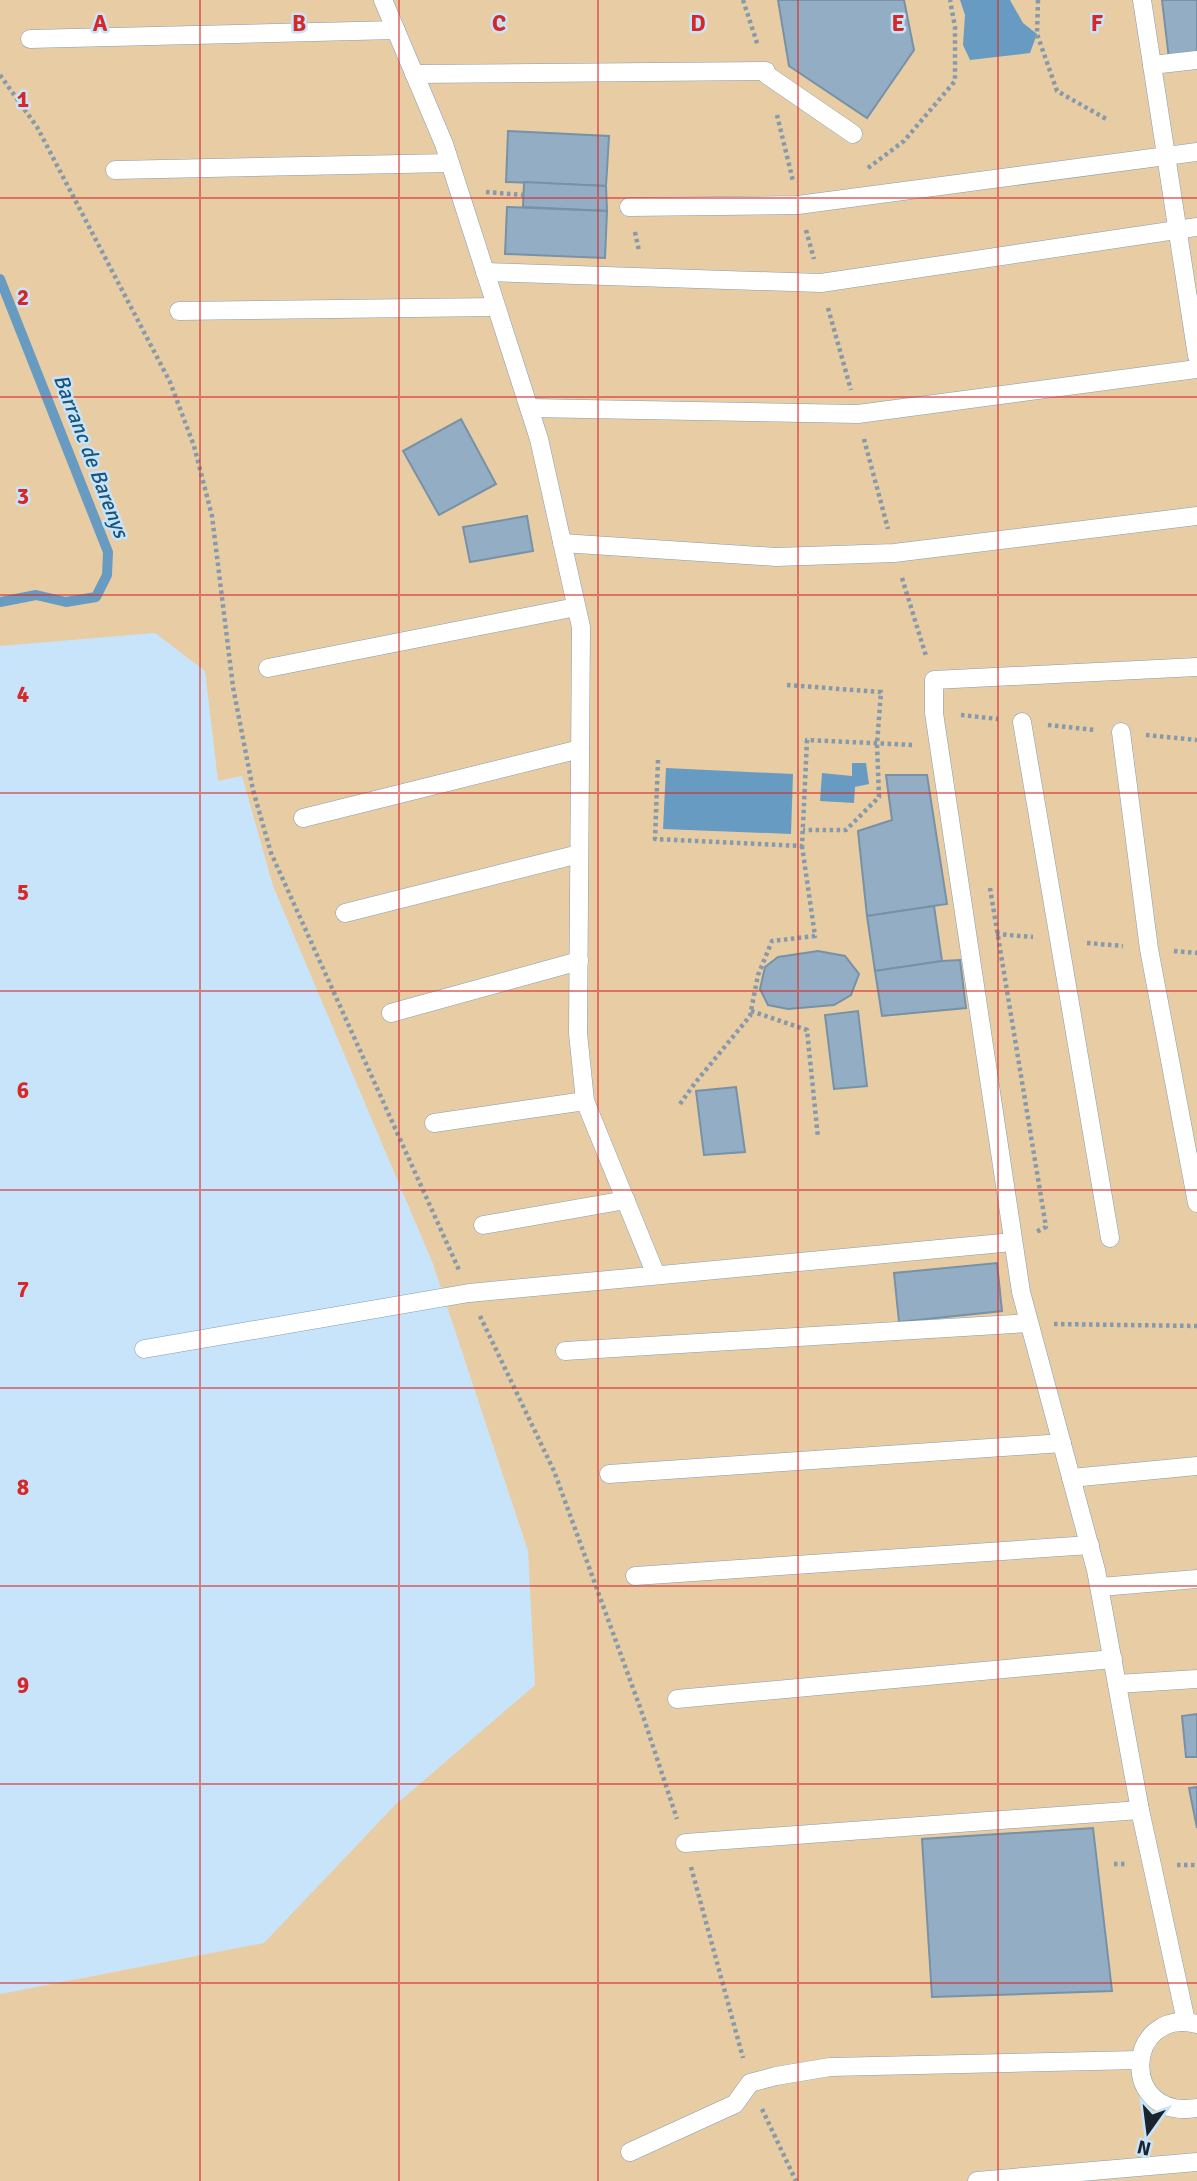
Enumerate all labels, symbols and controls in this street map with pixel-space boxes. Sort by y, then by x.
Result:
text: A [93,9,108,38]
text: B [292,9,306,38]
text: C [492,9,506,38]
text: D [690,9,706,38]
text: E [891,9,905,38]
text: F [1091,9,1103,38]
text: 1 [17,85,29,114]
text: 2 [17,283,29,312]
water label: Barranc de Barenys [48,371,135,543]
text: 3 [17,482,29,511]
text: 4 [17,680,29,709]
text: 5 [17,878,29,907]
text: 6 [17,1076,29,1105]
text: 7 [17,1275,29,1304]
text: 8 [17,1473,29,1502]
text: 9 [17,1671,29,1700]
north arrow [1113,2097,1183,2167]
text: N [1135,2134,1153,2161]

